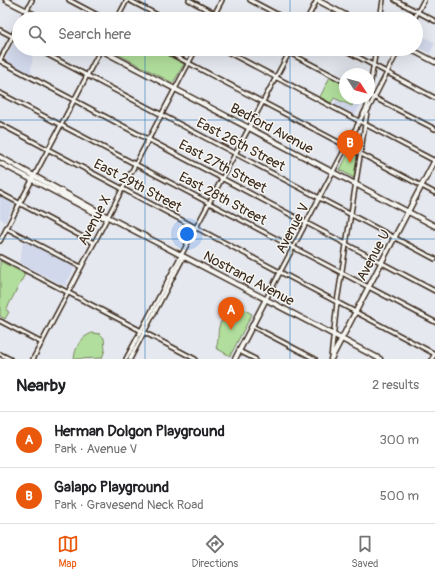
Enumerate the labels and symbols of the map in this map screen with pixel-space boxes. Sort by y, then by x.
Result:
north arrow [339,68,375,104]
street label: Bedford Avenue [227,99,316,158]
street label: East 26th Street [194,114,288,175]
pin: B [337,130,363,163]
street label: East 27th Street [176,136,270,197]
street label: East 29th Street [91,155,185,216]
street label: East 28th Street [176,168,270,229]
street label: Avenue X [74,192,115,248]
street label: Avenue V [272,200,313,256]
your location [177,224,197,244]
street label: Avenue U [353,227,394,284]
street label: Nostrand Avenue [201,247,297,309]
pin: A [218,297,244,330]

